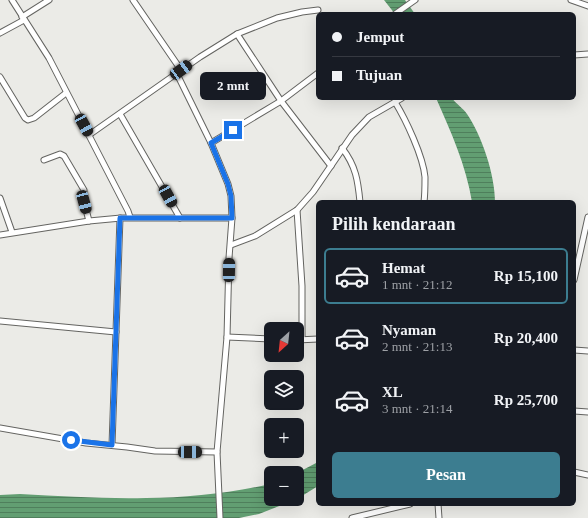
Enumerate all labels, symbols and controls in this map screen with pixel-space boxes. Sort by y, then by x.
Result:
text: Jemput [356,29,404,45]
car [168,58,194,82]
text: Tujuan [356,67,402,83]
callout: 2 mnt [200,72,266,100]
text: 2 mnt [217,78,249,93]
car [73,112,95,138]
route end [224,121,242,139]
car [157,183,179,209]
car [75,189,93,215]
text: Pilih kendaraan [332,214,456,234]
car [223,258,235,282]
icon: car [334,258,370,294]
text: Hemat [382,260,425,276]
text: Rp 15,100 [494,268,558,284]
text: 1 mnt · 21:12 [382,277,452,292]
icon: car [334,320,370,356]
north arrow [264,322,304,362]
map controls [264,322,304,506]
text: Nyaman [382,322,436,338]
text: Rp 20,400 [494,330,558,346]
text: 2 mnt · 21:13 [382,339,452,354]
button: layers [264,370,304,410]
icon: car [334,382,370,418]
text: XL [382,384,403,400]
text: Rp 25,700 [494,392,558,408]
text: 3 mnt · 21:14 [382,401,452,416]
button: + [264,418,304,458]
route start [62,431,80,449]
car [178,446,202,458]
button: Pesan [332,452,560,498]
button: − [264,466,304,506]

